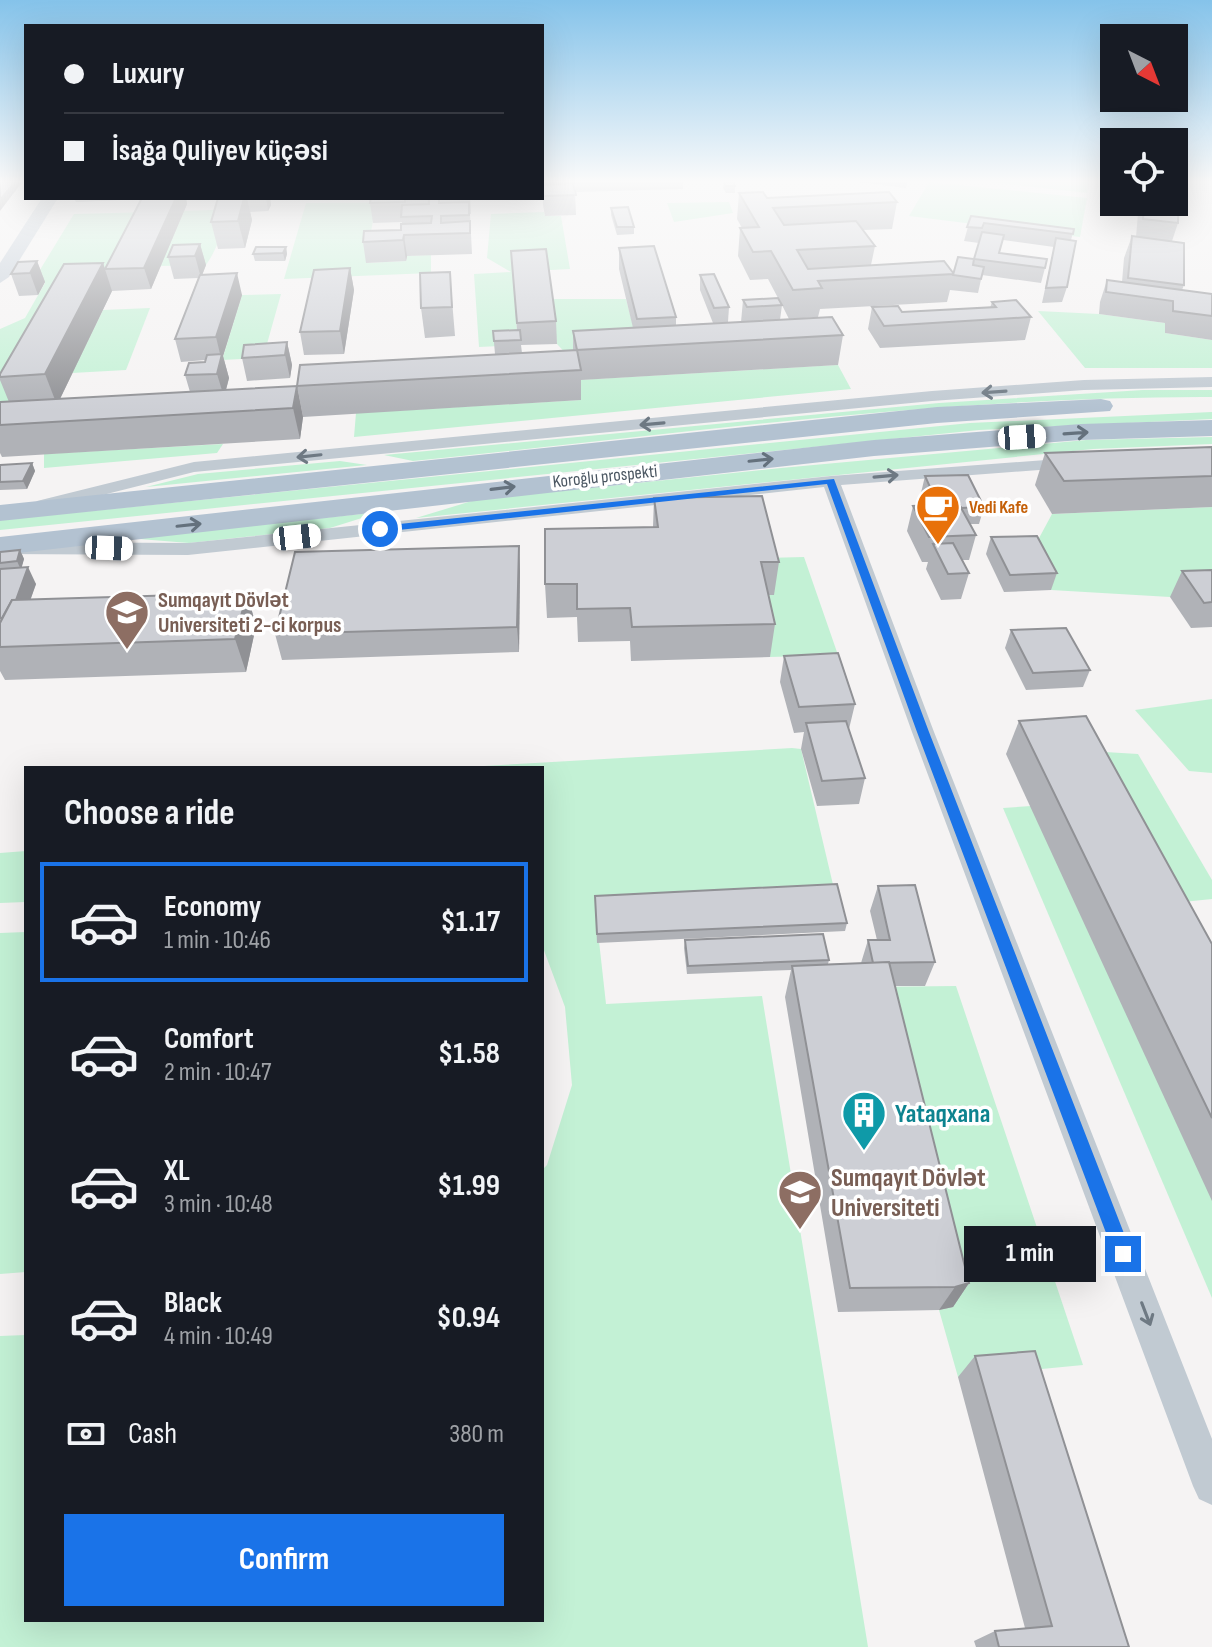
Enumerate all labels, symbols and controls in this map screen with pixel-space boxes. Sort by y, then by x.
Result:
north arrow [1100,24,1188,112]
map controls [1100,24,1188,216]
text: Luxury [112,56,185,92]
button: locate [1100,128,1188,216]
text: İsağa Quliyev küçəsi [112,133,328,169]
one-way arrow [981,385,1008,400]
one-way arrow [639,417,666,432]
car [997,423,1047,451]
one-way arrow [1062,425,1089,440]
one-way arrow [296,448,323,463]
one-way arrow [747,452,774,467]
street label: Koroğlu prospekti [552,461,658,492]
one-way arrow [872,468,899,483]
one-way arrow [490,480,515,495]
cafe icon: Vedi Kafe [914,483,962,546]
place label: Vedi Kafe [969,497,1028,518]
route start [362,511,398,547]
one-way arrow [175,518,202,533]
car [272,523,322,551]
car [85,535,133,561]
place label: Sumqayıt Dövlət Universiteti 2-ci korpus [158,587,341,639]
school or university icon: Sumqayıt Dövlət Universiteti 2-ci korpus [103,588,151,651]
text: Choose a ride [64,792,235,835]
icon: car [68,886,140,958]
text: Economy [164,889,261,925]
text: $1.17 [440,904,500,940]
text: 1 min · 10:46 [164,925,271,956]
icon: car [68,1018,140,1090]
text: Comfort [164,1021,254,1057]
text: $1.58 [438,1036,500,1072]
text: 2 min · 10:47 [164,1057,271,1088]
building icon: Yataqxana [840,1089,888,1152]
place label: Yataqxana [895,1099,990,1130]
icon: car [68,1150,140,1222]
text: XL [164,1153,190,1189]
place label: Sumqayıt Dövlət Universiteti [831,1163,986,1224]
text: $1.99 [437,1168,500,1204]
school or university icon: Sumqayıt Dövlət Universiteti [776,1168,824,1231]
text: 3 min · 10:48 [164,1189,273,1220]
callout: 1 min [963,1226,1095,1282]
route end [1105,1236,1141,1272]
text: 1 min [1006,1238,1054,1269]
icon: car [68,1282,140,1354]
text: Black [164,1285,222,1321]
text: $0.94 [436,1300,500,1336]
one-way arrow [1140,1301,1154,1325]
text: 4 min · 10:49 [164,1321,273,1352]
icon: cash [64,1412,108,1456]
text: Cash [128,1416,177,1452]
text: 380 m [449,1419,504,1450]
button: Confirm [64,1514,504,1606]

